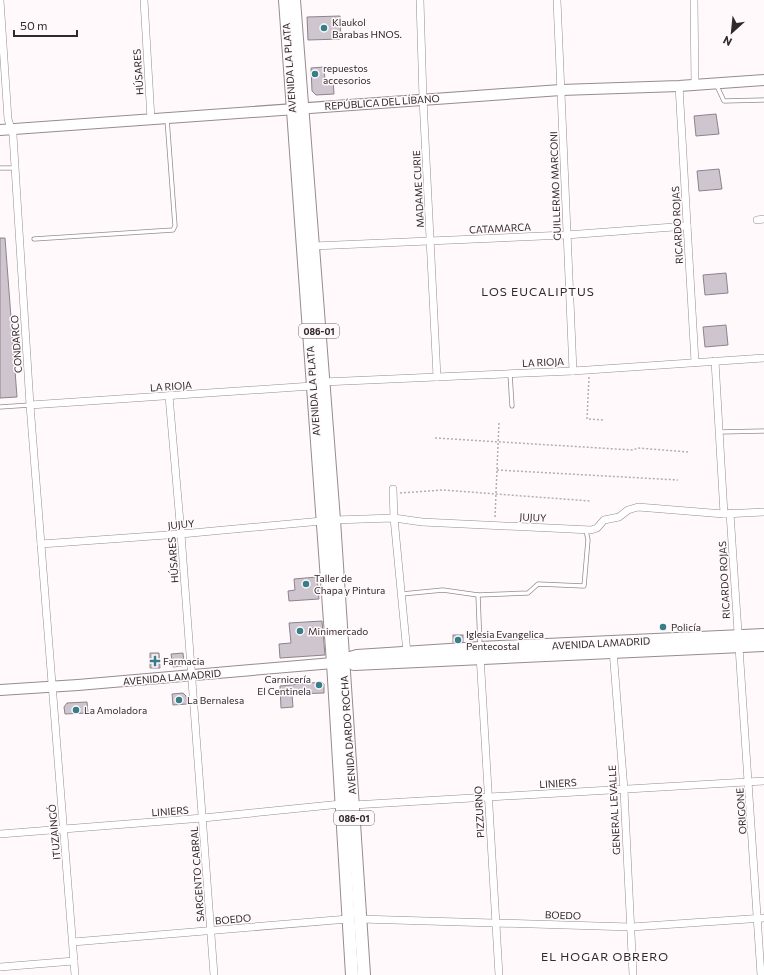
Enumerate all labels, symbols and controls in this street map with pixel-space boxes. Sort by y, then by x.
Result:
scale bar [14,12,77,38]
north arrow [712,12,752,52]
place label: Klaukol Barabas HNOS. [332,16,402,40]
text: 50 m [20,18,48,32]
street label: AVENIDA LA PLATA [280,22,298,113]
marker: Klaukol Barabas HNOS. [319,23,329,33]
text: N [721,34,734,49]
street label: HÚSARES [130,48,146,95]
place label: repuestos accesorios [323,62,371,86]
marker: repuestos accesorios [310,69,320,79]
street label: REPÚBLICA DEL LÍBANO [324,92,440,112]
street label: GUILLERMO MARCONI [547,131,563,241]
street label: MADAME CURIE [410,150,426,228]
street label: RICARDO ROJAS [669,186,685,264]
street label: CATAMARCA [469,220,531,236]
district label: LOS EUCALIPTUS [481,284,595,298]
street label: CONDARCO [8,315,24,373]
road number: 086-01 [299,324,339,338]
street label: AVENIDA LA PLATA [304,345,322,436]
street label: LA RIOJA [522,355,564,369]
street label: LA RIOJA [150,379,192,393]
street label: JUJUY [519,510,547,524]
street label: JUJUY [167,517,195,531]
street label: HÚSARES [165,536,181,583]
street label: RICARDO ROJAS [716,541,732,619]
place label: Taller de Chapa y Pintura [314,572,385,596]
marker: Taller de Chapa y Pintura [301,579,311,589]
place label: Policía [671,621,701,633]
marker: Policía [658,622,668,632]
place label: Minimercado [308,625,368,637]
marker: Minimercado [295,626,305,636]
place label: Iglesia Evangelica Pentecostal [466,628,544,652]
street label: AVENIDA LAMADRID [551,634,651,652]
marker: Iglesia Evangelica Pentecostal [453,635,463,645]
place label: Farmacia [163,655,204,667]
marker: Farmacia [150,656,160,666]
street label: AVENIDA LAMADRID [122,667,222,687]
place label: Carnicería El Centinela [257,673,311,697]
street label: AVENIDA DARDO ROCHA [338,675,358,795]
marker: Carnicería El Centinela [314,680,324,690]
place label: La Bernalesa [187,694,244,706]
marker: La Bernalesa [174,695,184,705]
place label: La Amoladora [84,704,147,716]
marker: La Amoladora [71,705,81,715]
street label: GENERAL LEVALLE [606,765,622,855]
street label: LINIERS [539,776,577,790]
street label: PIZZURNO [472,786,486,838]
street label: ORIGONE [733,787,749,835]
street label: ITUZAINGÓ [46,804,62,860]
street label: LINIERS [151,804,189,818]
road number: 086-01 [334,811,374,825]
street label: SARGENTO CABRAL [188,826,206,922]
street label: BOEDO [545,908,581,922]
street label: BOEDO [214,911,252,927]
district label: EL HOGAR OBRERO [541,949,669,963]

